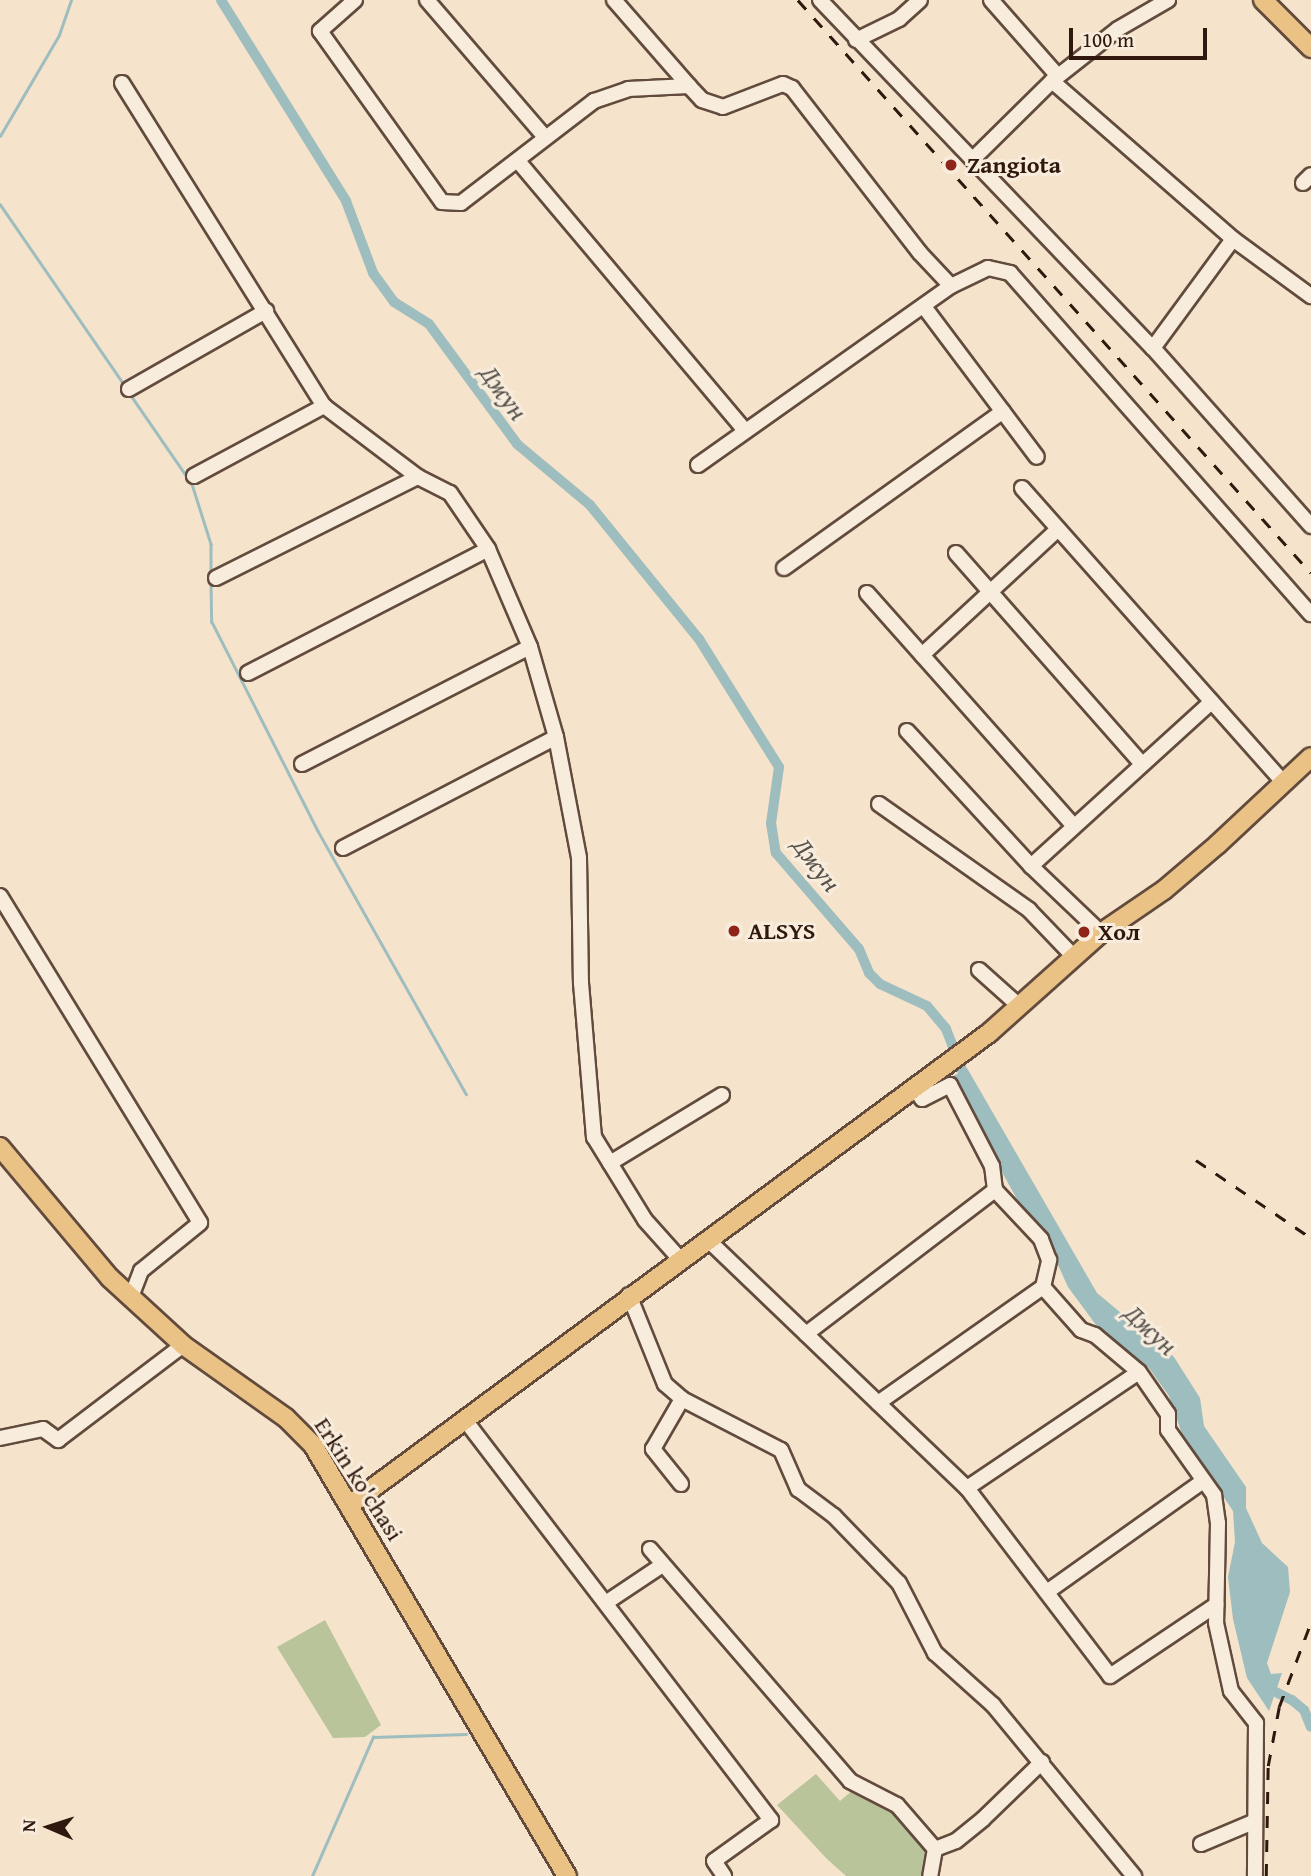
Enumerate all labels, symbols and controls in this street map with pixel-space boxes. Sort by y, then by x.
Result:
scale bar [1073,14,1211,58]
text: 100 m [1082,24,1134,55]
place label: Zangiota [967,151,1061,179]
marker: Zangiota [941,155,961,175]
water label: Джун [474,358,534,426]
water label: Джун [786,830,848,898]
place label: ALSYS [748,917,815,945]
place label: Хол [1098,918,1140,946]
marker: ALSYS [726,923,742,939]
marker: Хол [1076,924,1092,940]
water label: Джун [1118,1297,1184,1361]
street label: Erkin ko'chasi [308,1412,410,1546]
north arrow [14,1792,84,1862]
text: N [14,1819,42,1833]

